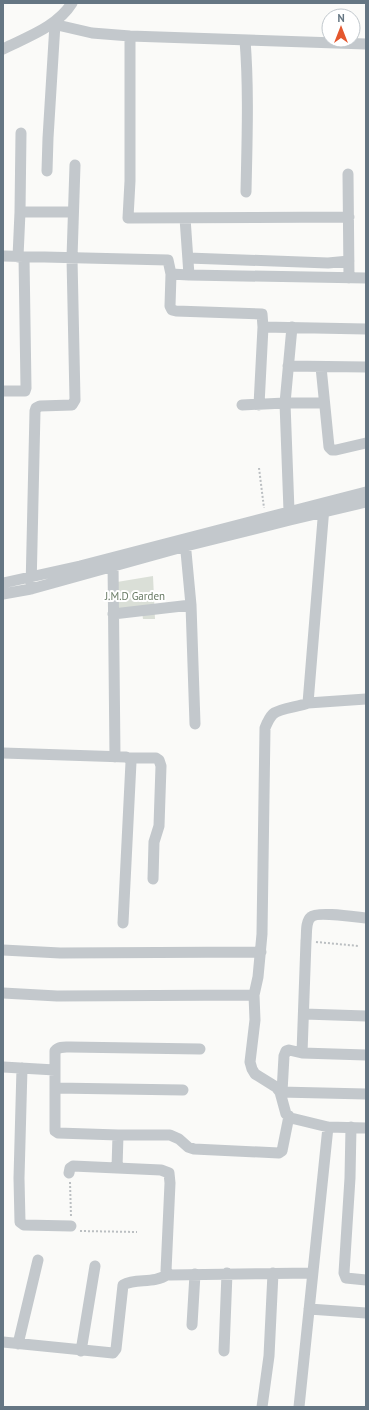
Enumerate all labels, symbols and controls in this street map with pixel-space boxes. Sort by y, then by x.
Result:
north arrow [321,8,361,48]
text: N [337,11,345,25]
park label: J.M.D Garden [104,589,165,603]

